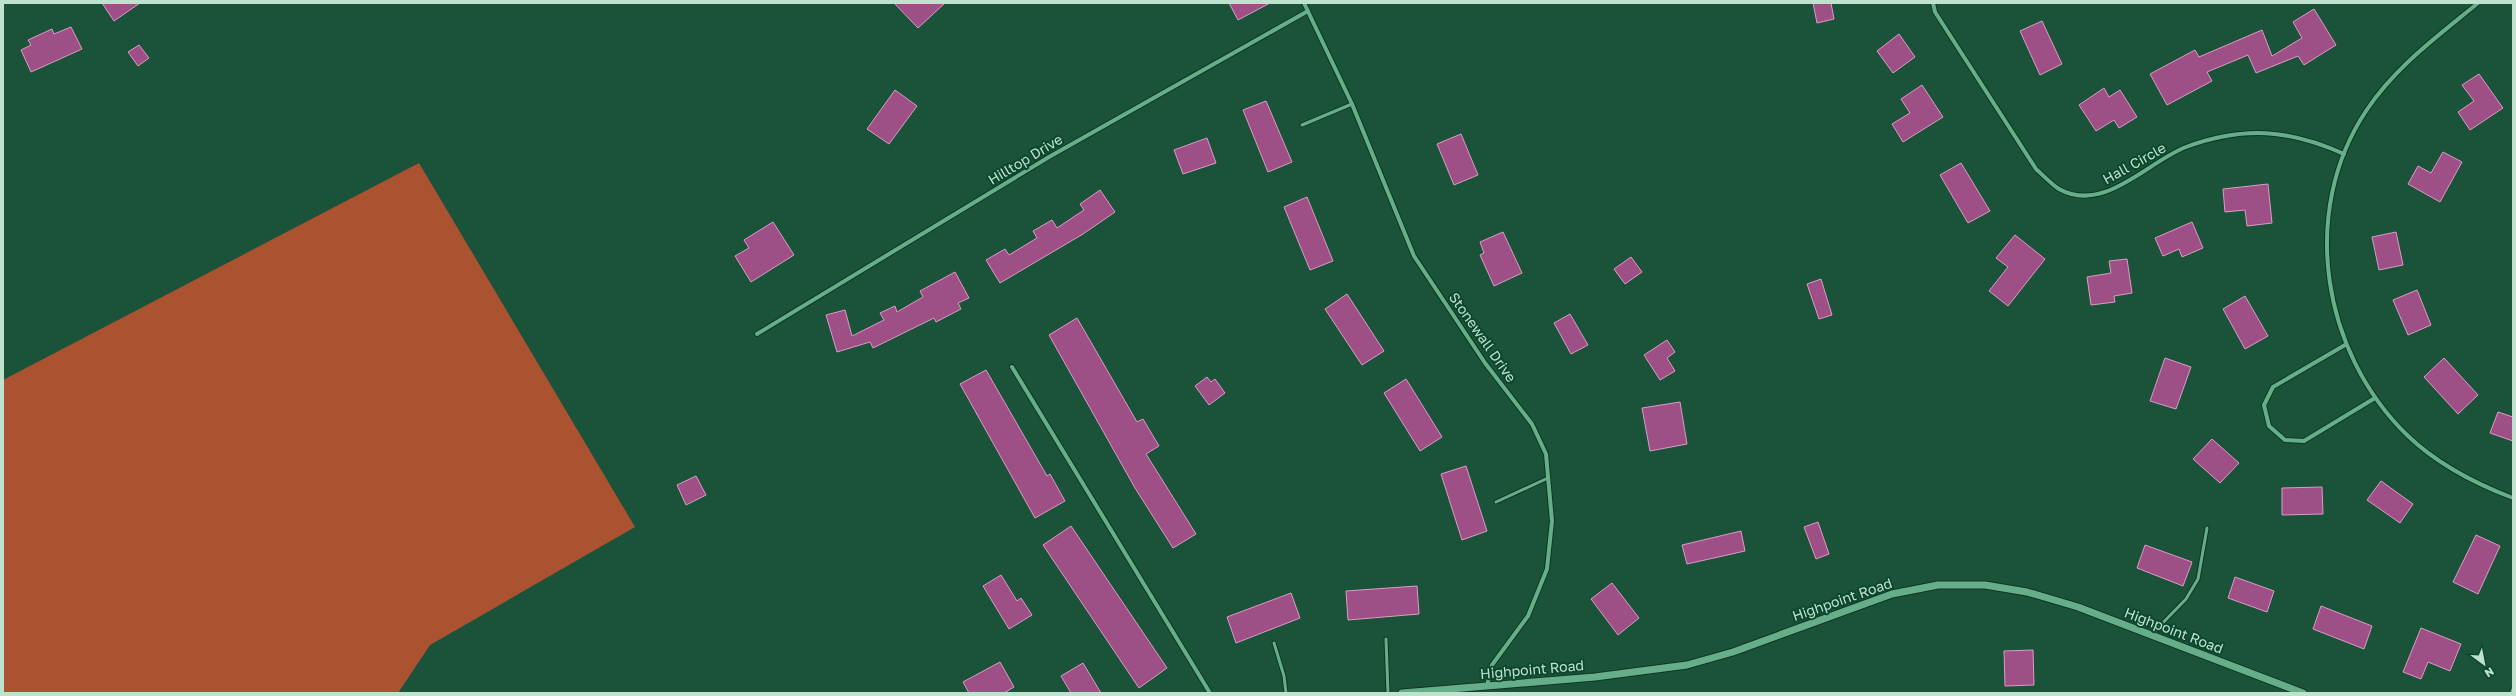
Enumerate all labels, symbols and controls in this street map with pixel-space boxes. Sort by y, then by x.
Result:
street label: Hilltop Drive [985,130,1065,188]
street label: Hall Circle [2099,139,2169,187]
street label: Stonewall Drive [1446,289,1520,385]
street label: Highpoint Road [1790,574,1894,624]
street label: Highpoint Road [2122,603,2226,657]
north arrow [2464,644,2504,684]
street label: Highpoint Road [1479,656,1585,682]
text: N [2483,665,2497,681]

